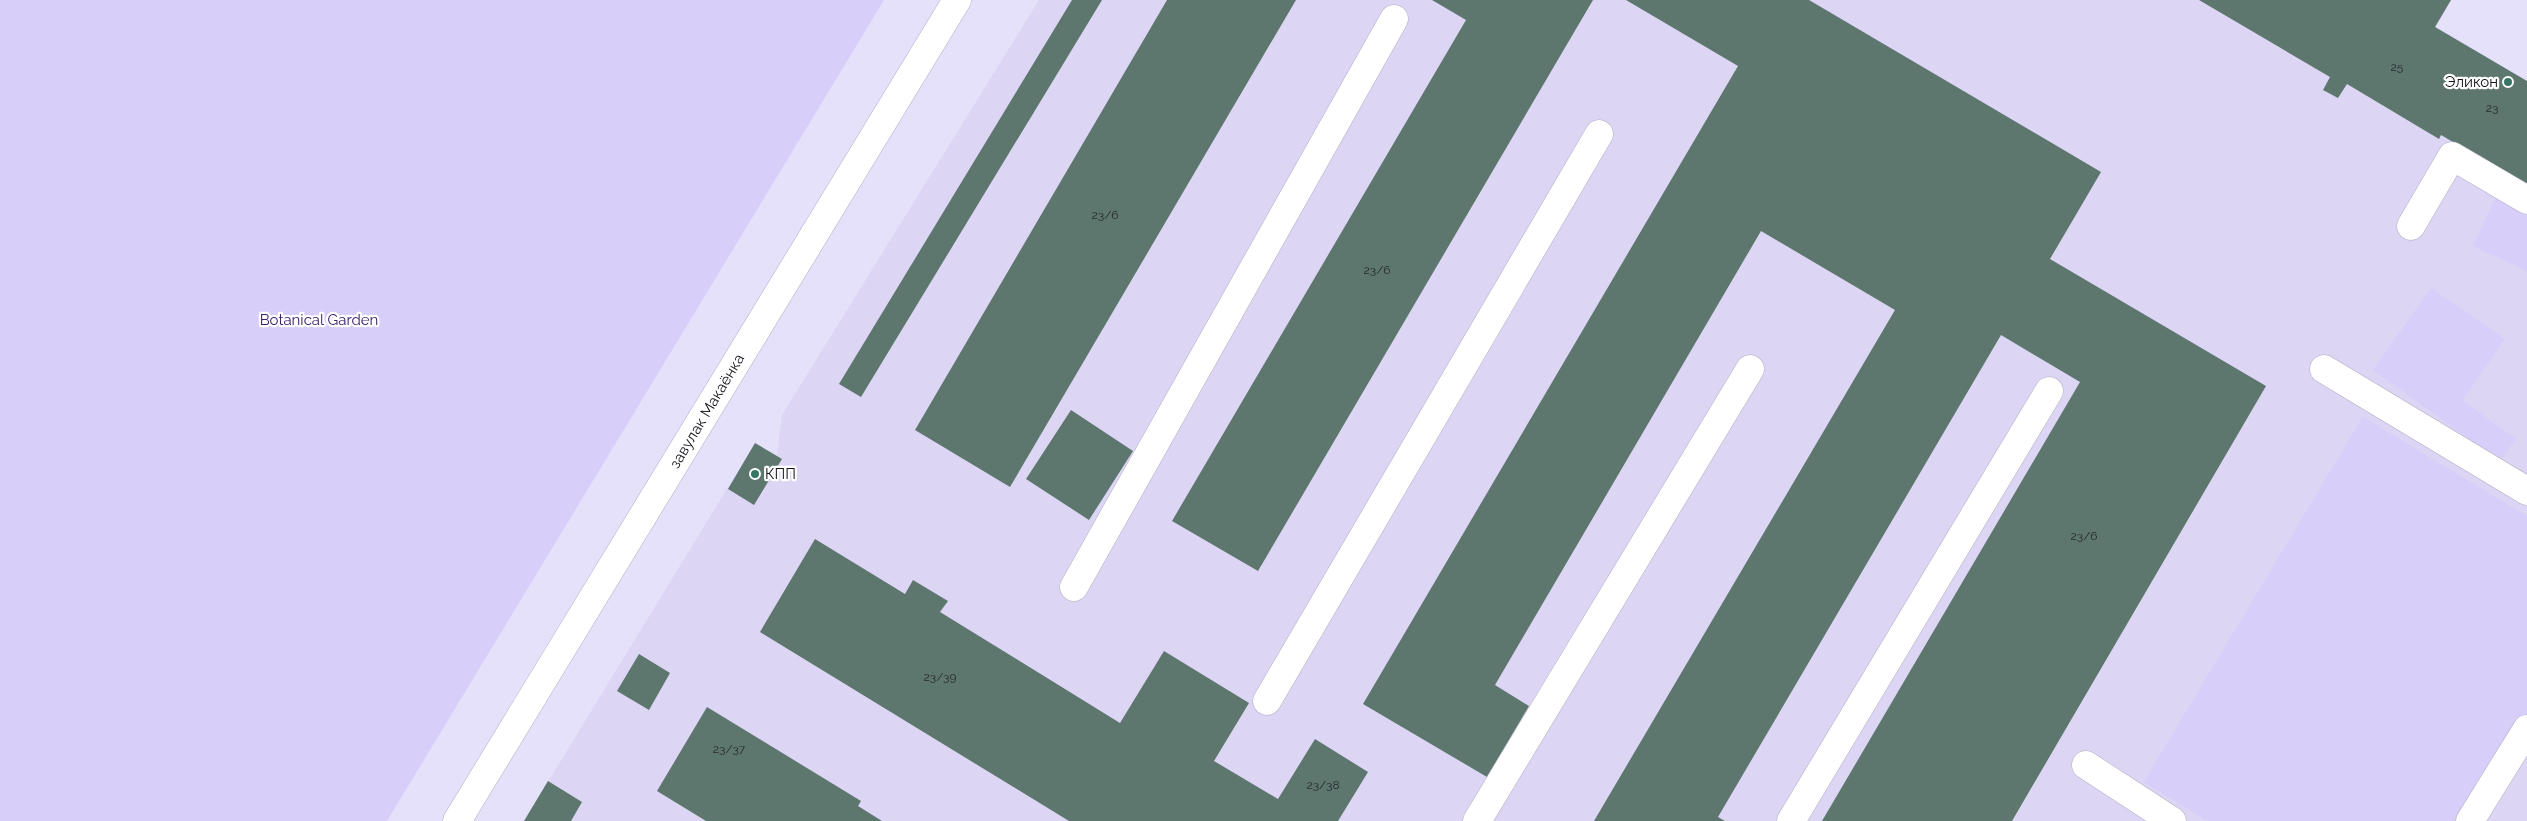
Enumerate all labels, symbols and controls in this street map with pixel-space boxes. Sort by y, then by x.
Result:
house number: 25 [2391,60,2404,74]
place label: Эликон [2445,73,2498,91]
marker: Эликон [2502,76,2514,88]
house number: 23 [2486,101,2498,115]
house number: 23/6 [1092,208,1118,222]
house number: 23/6 [1364,263,1390,277]
park label: Botanical Garden [260,311,378,329]
street label: завулак Макаёнка [666,351,748,471]
place label: КПП [765,465,796,483]
marker: КПП [749,468,761,480]
house number: 23/6 [2071,529,2097,543]
house number: 23/39 [923,670,957,684]
house number: 23/37 [713,742,746,756]
house number: 23/38 [1306,778,1340,792]

